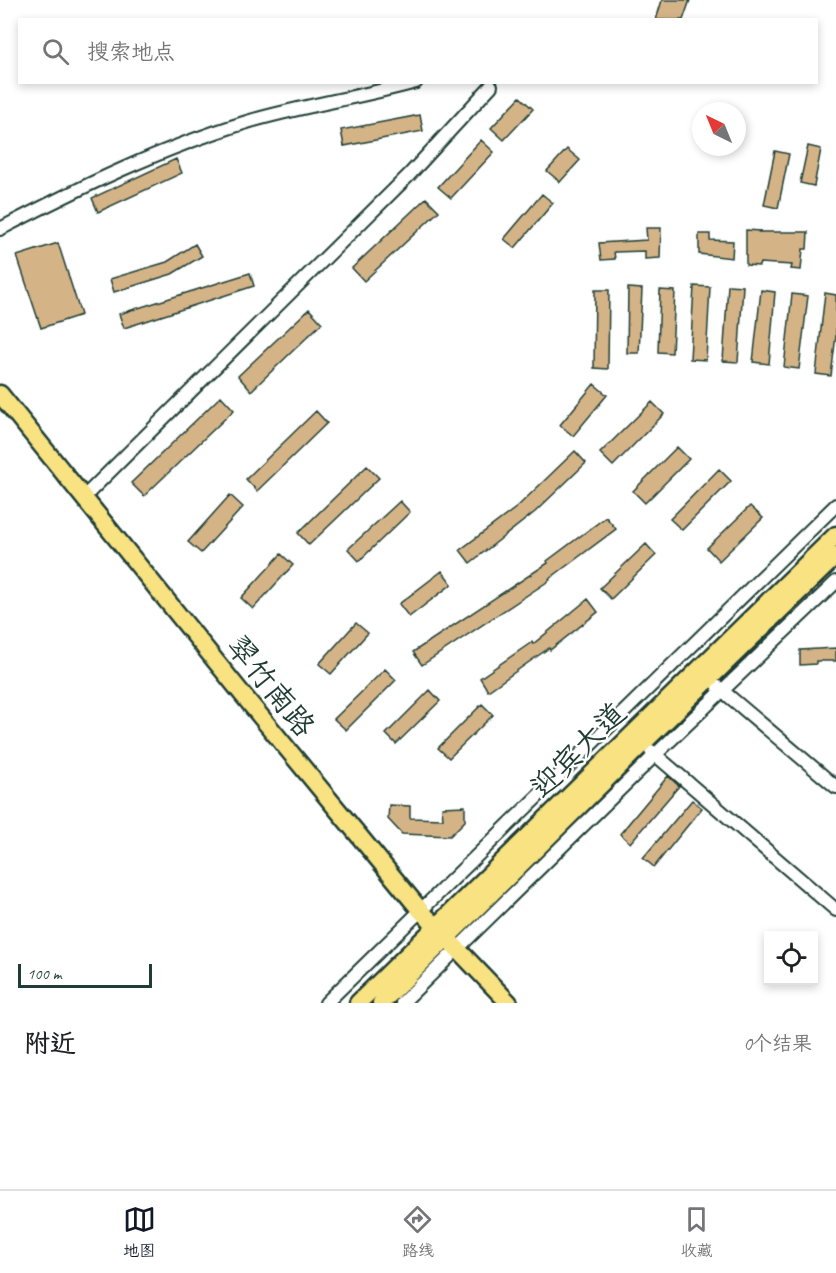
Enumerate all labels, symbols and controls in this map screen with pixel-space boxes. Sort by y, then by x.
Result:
search box [18,18,818,84]
icon: search [39,35,72,68]
text: 搜索地点 [87,38,175,66]
north arrow [692,102,746,156]
street label: 翠竹南路 [218,627,324,745]
street label: 迎宾大道 [522,694,634,806]
map controls [764,931,818,985]
button: locate [764,931,818,985]
scale bar [18,961,152,988]
text: 100 m [27,964,61,984]
text: 附近 [24,1027,76,1060]
text: 0个结果 [743,1031,812,1056]
tab: 地图 [123,1203,156,1261]
tab: 路线 [401,1203,434,1261]
tab: 收藏 [680,1203,713,1261]

